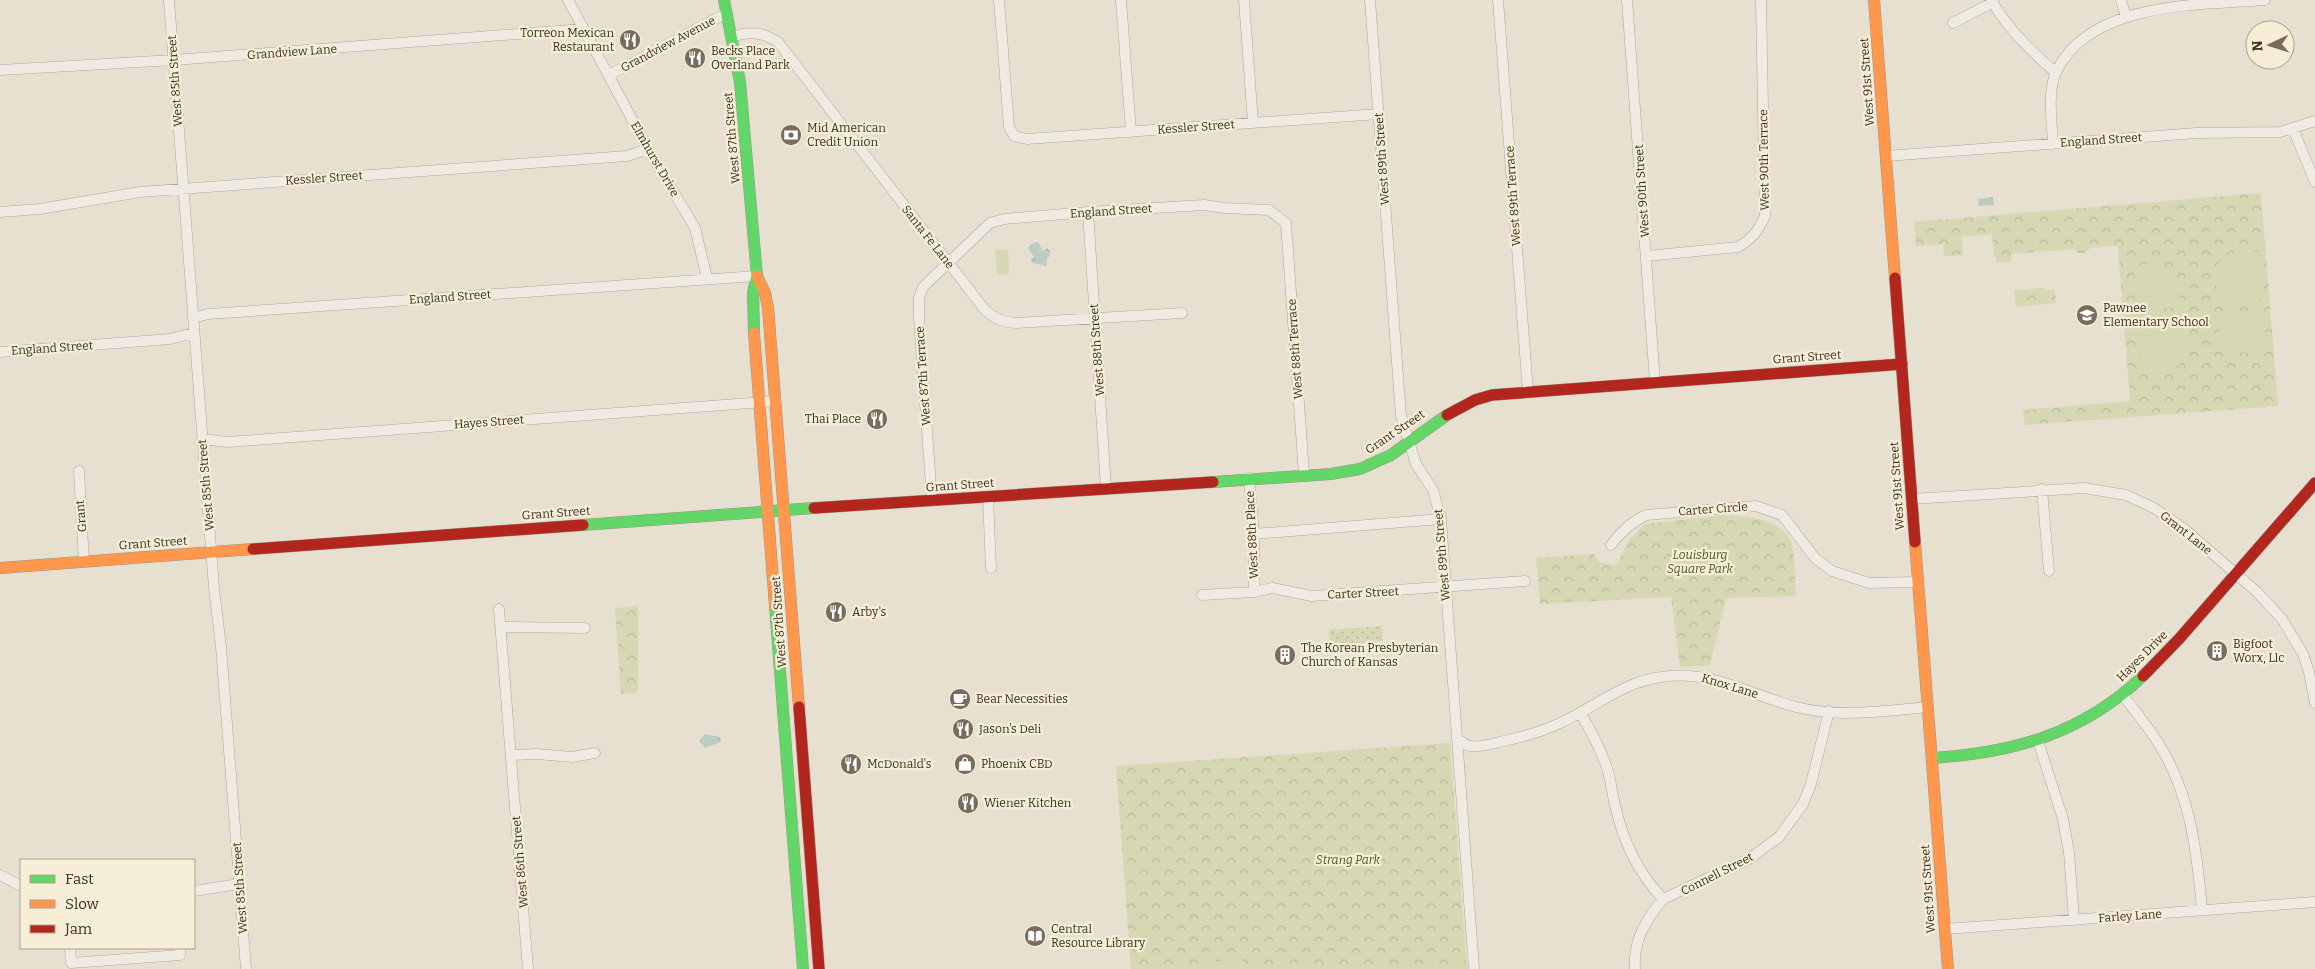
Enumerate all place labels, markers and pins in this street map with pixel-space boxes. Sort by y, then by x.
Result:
place label: Torreon Mexican Restaurant [520,26,615,54]
restaurant icon: Torreon Mexican Restaurant [618,28,642,52]
place label: Becks Place Overland Park [711,44,790,72]
restaurant icon: Becks Place Overland Park [683,46,707,70]
place label: Mid American Credit Union [807,121,886,149]
bank icon: Mid American Credit Union [779,123,803,147]
place label: Pawnee Elementary School [2103,301,2209,329]
school or university icon: Pawnee Elementary School [2075,303,2099,327]
restaurant icon: Thai Place [865,407,889,431]
place label: Thai Place [805,412,861,426]
restaurant icon: Arby's [824,600,848,624]
place label: Arby's [852,605,887,619]
place label: Bigfoot Worx, Llc [2233,637,2284,665]
building icon: Bigfoot Worx, Llc [2205,639,2229,663]
place label: The Korean Presbyterian Church of Kansas [1301,641,1439,669]
building icon: The Korean Presbyterian Church of Kansas [1273,643,1297,667]
cafe icon: Bear Necessities [948,687,972,711]
place label: Bear Necessities [976,692,1068,706]
restaurant icon: Jason's Deli [951,717,975,741]
place label: Jason's Deli [978,722,1042,736]
restaurant icon: McDonald's [839,752,863,776]
shop icon: Phoenix CBD [953,752,977,776]
place label: McDonald's [867,757,932,771]
place label: Phoenix CBD [981,757,1053,771]
restaurant icon: Wiener Kitchen [956,791,980,815]
place label: Wiener Kitchen [984,796,1072,810]
place label: Central Resource Library [1051,922,1146,950]
library icon: Central Resource Library [1023,924,1047,948]

